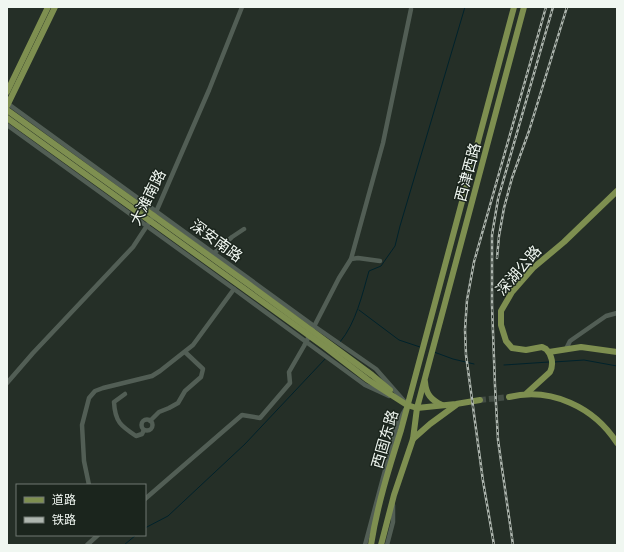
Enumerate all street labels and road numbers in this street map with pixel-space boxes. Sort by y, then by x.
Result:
street label: 西津西路 [451,141,483,203]
street label: 大滩南路 [125,166,169,228]
street label: 深安南路 [187,215,247,265]
street label: 深湖公路 [492,241,544,299]
street label: 西固东路 [367,408,401,470]

